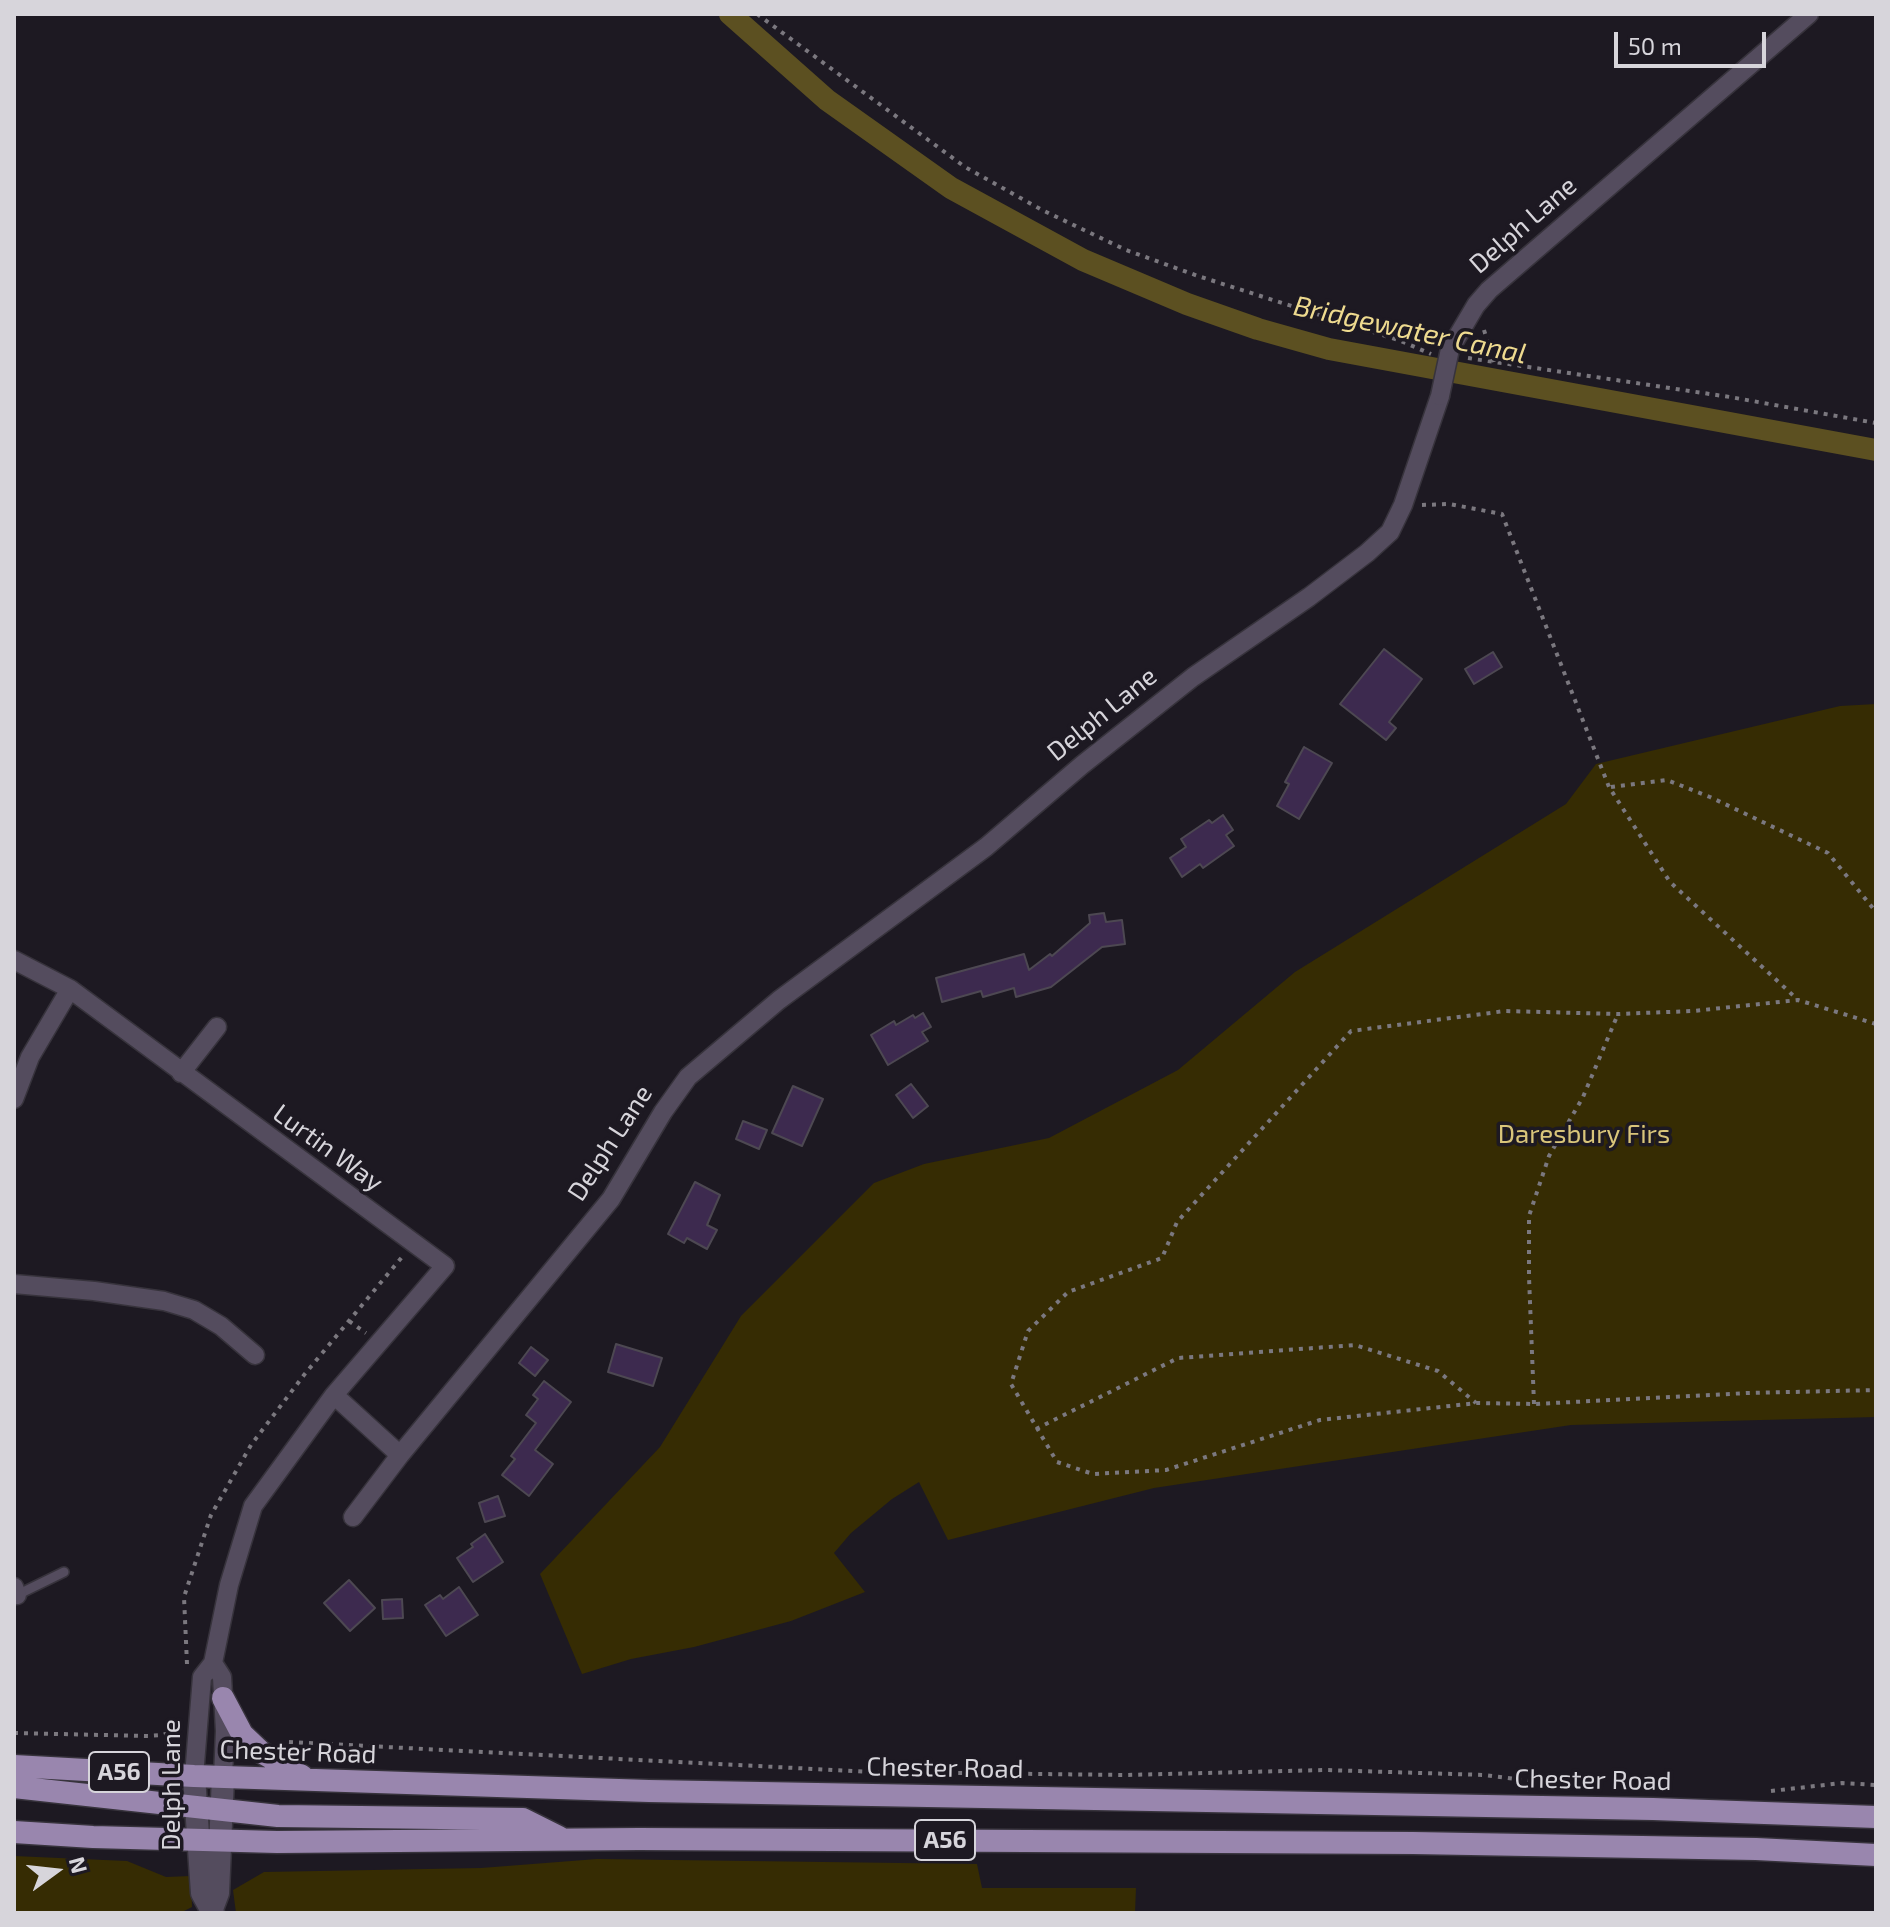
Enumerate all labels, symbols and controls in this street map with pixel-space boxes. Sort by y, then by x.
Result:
scale bar [1618,16,1770,66]
text: 50 m [1628,31,1682,60]
street label: Delph Lane [1463,170,1583,280]
water label: Bridgewater Canal [1290,289,1530,371]
street label: Delph Lane [1041,660,1163,768]
street label: Delph Lane [561,1079,659,1207]
street label: Lurtin Way [267,1098,389,1198]
park label: Daresbury Firs [1498,1118,1670,1150]
street label: Delph Lane [155,1719,187,1851]
street label: Chester Road [219,1734,377,1770]
street label: Chester Road [866,1751,1024,1785]
road number: A56 [89,1752,149,1792]
street label: Chester Road [1514,1763,1672,1797]
road number: A56 [915,1820,975,1860]
north arrow [16,1831,96,1911]
text: N [65,1854,94,1876]

